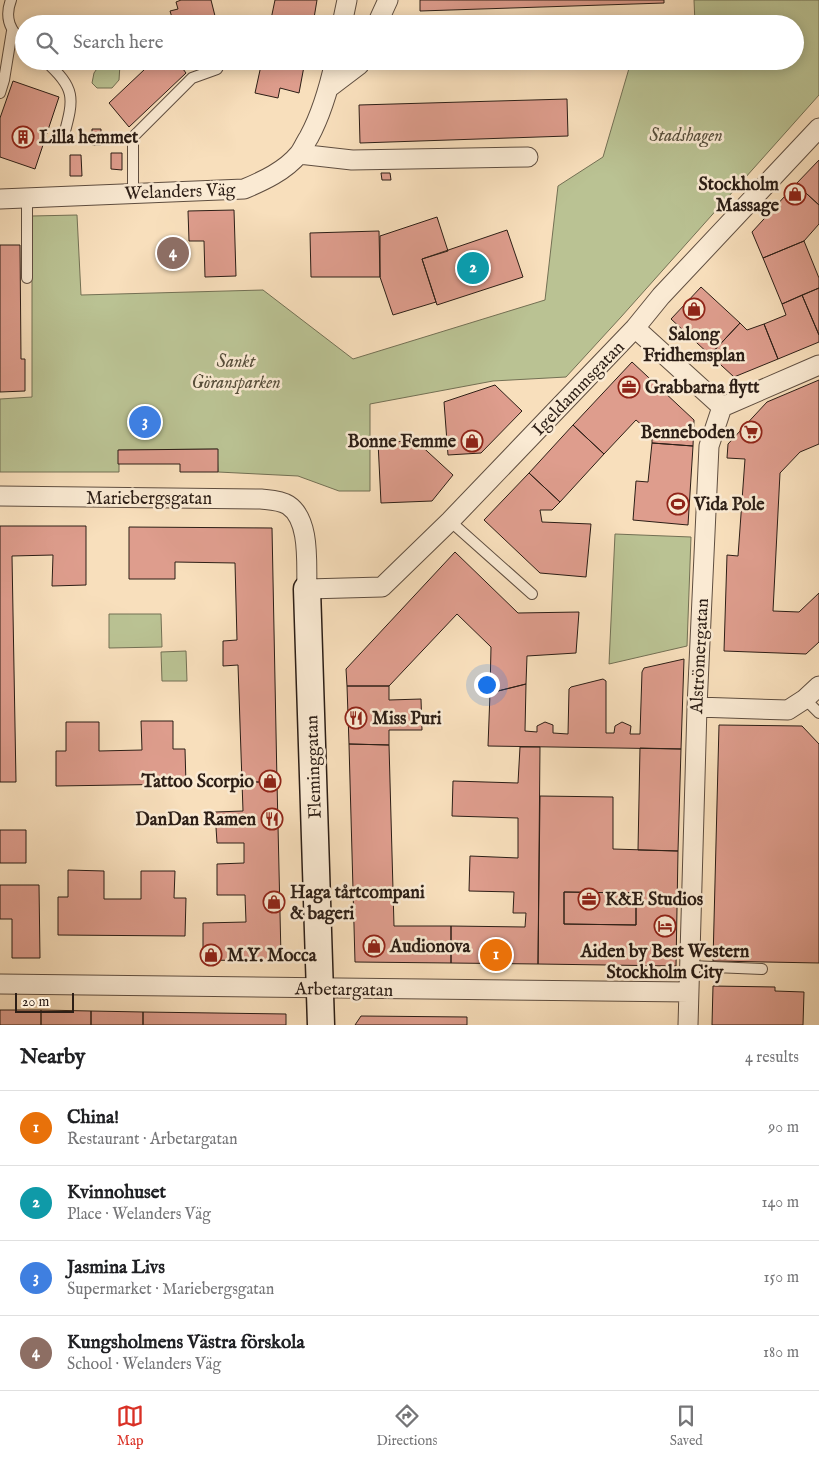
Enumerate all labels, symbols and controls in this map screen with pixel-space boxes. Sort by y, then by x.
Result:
search box [15,15,804,70]
icon: search [33,29,61,57]
text: Search here [73,31,164,55]
building icon: Lilla hemmet [11,125,35,149]
park label: Stadshagen [649,125,723,148]
place label: Lilla hemmet [39,127,139,150]
place label: Stockholm Massage [699,174,780,218]
street label: Welanders Väg [124,179,236,206]
shop icon: Stockholm Massage [783,182,807,206]
pin: 4 [157,234,189,272]
pin: 2 [457,249,489,287]
shop icon: Salong Fridhemsplan [682,297,706,321]
place label: Salong Fridhemsplan [643,324,745,368]
street label: Igeldammsgatan [528,336,630,441]
park label: Sankt Göransparken [191,351,281,395]
office icon: Grabbarna flytt [617,375,641,399]
place label: Grabbarna flytt [645,377,760,400]
pin: 3 [129,403,161,441]
supermarket icon: Benneboden [739,420,763,444]
place label: Benneboden [641,422,735,445]
shop icon: Bonne Femme [460,429,484,453]
place label: Bonne Femme [348,431,457,454]
street label: Mariebergsgatan [86,488,212,511]
sports icon: Vida Pole [666,492,690,516]
place label: Vida Pole [693,494,765,517]
street label: Alströmergatan [686,597,715,715]
your location [474,672,500,698]
restaurant icon: Miss Puri [344,706,368,730]
place label: Miss Puri [372,708,442,731]
street label: Fleminggatan [301,714,328,819]
shop icon: Tattoo Scorpio [258,769,282,793]
place label: Tattoo Scorpio [141,771,254,794]
restaurant icon: DanDan Ramen [260,807,284,831]
place label: DanDan Ramen [135,809,256,832]
place label: Haga tårtcompani & bageri [290,882,425,926]
office icon: K&E Studios [577,887,601,911]
place label: K&E Studios [605,889,704,912]
shop icon: Haga tårtcompani & bageri [262,890,286,914]
hotel icon: Aiden by Best Western Stockholm City [653,914,677,938]
shop icon: Audionova [362,934,386,958]
place label: Audionova [389,936,472,959]
pin: 1 [480,936,512,974]
place label: Aiden by Best Western Stockholm City [580,941,750,985]
shop icon: M.Y. Mocca [199,943,223,967]
place label: M.Y. Mocca [227,945,318,968]
street label: Arbetargatan [294,978,394,1003]
scale bar [15,990,74,1013]
text: 20 m [22,993,49,1011]
text: Nearby [20,1044,85,1071]
text: 4 results [745,1048,799,1068]
text: China! [67,1106,119,1130]
text: 1 [33,1118,39,1138]
text: 90 m [768,1118,799,1138]
text: Restaurant · Arbetargatan [67,1130,237,1150]
text: Kvinnohuset [67,1181,166,1205]
text: 2 [32,1193,40,1213]
text: 140 m [761,1193,799,1213]
text: Place · Welanders Väg [67,1205,211,1225]
text: Jasmina Livs [67,1256,165,1280]
text: 3 [33,1268,39,1288]
text: 150 m [764,1268,799,1288]
text: Supermarket · Mariebergsgatan [67,1280,274,1300]
text: Kungsholmens Västra förskola [67,1331,305,1355]
text: 4 [32,1343,40,1363]
text: 180 m [763,1343,799,1363]
text: School · Welanders Väg [67,1355,221,1375]
tab: Map [116,1402,144,1450]
tab: Directions [376,1402,437,1450]
tab: Saved [670,1402,703,1450]

